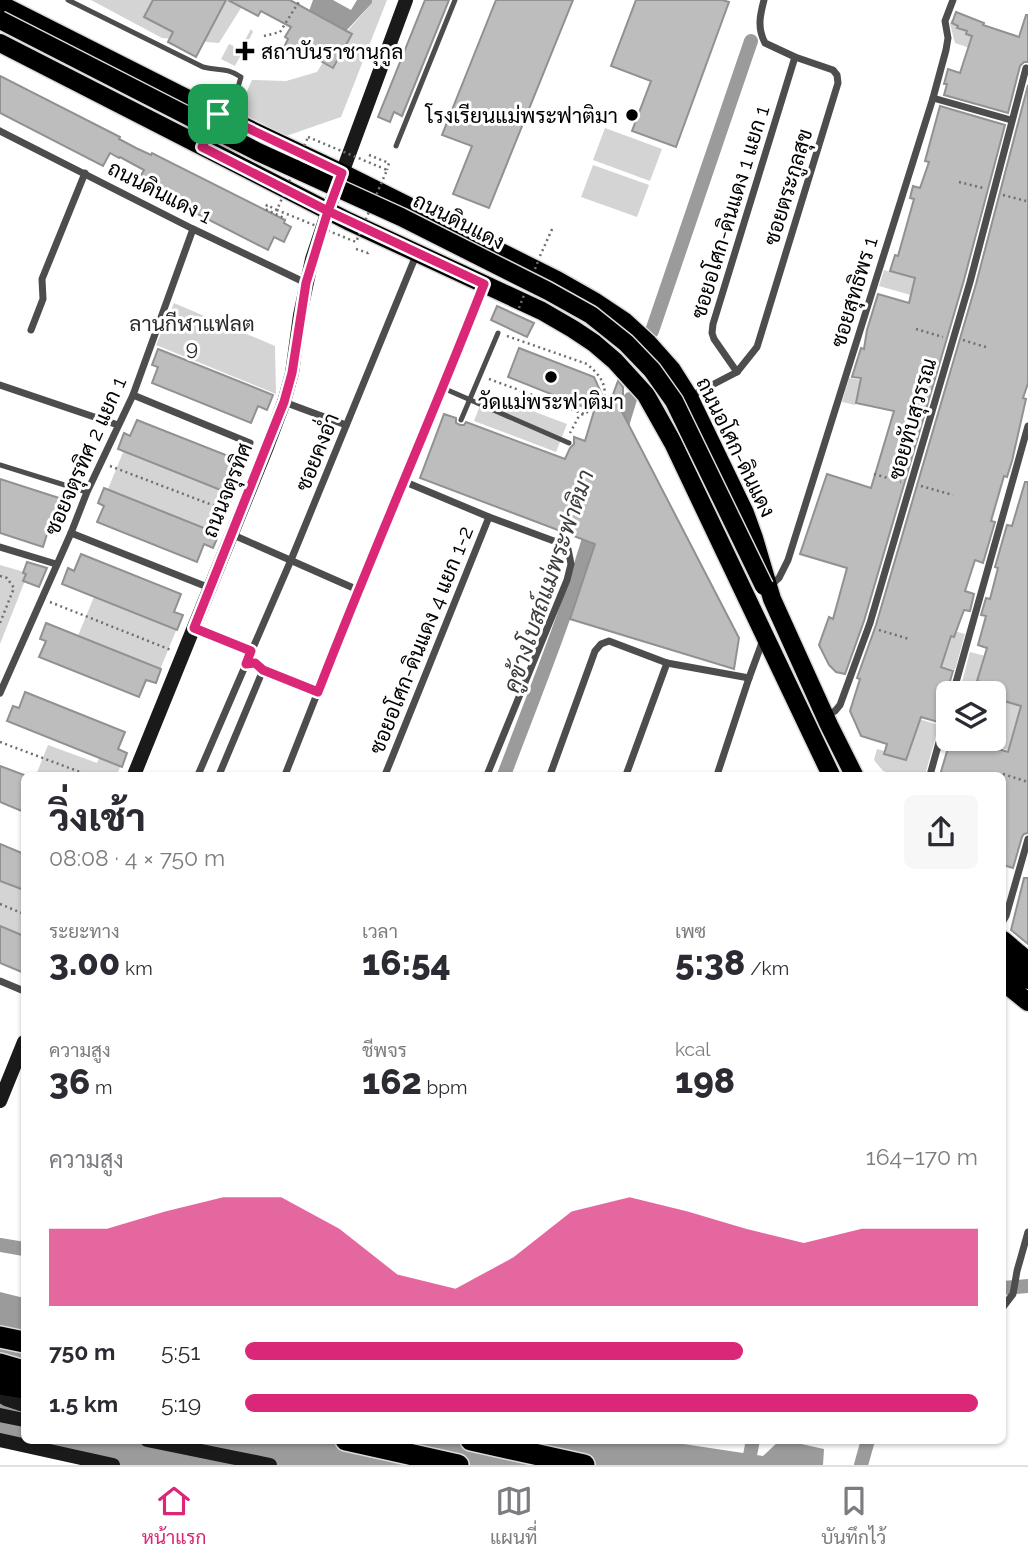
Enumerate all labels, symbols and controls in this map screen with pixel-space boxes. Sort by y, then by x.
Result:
place label: สถาบันราชานุกูล [261,39,403,67]
marker: สถาบันราชานุกูล [235,41,255,61]
pin [188,84,248,144]
icon: arrive [199,95,237,133]
street label: ซอยอโศก-ดินแดง 1 แยก 1 [686,102,774,322]
place label: โรงเรียนแม่พระฟาติมา [425,103,618,128]
marker: โรงเรียนแม่พระฟาติมา [624,107,640,123]
street label: ซอยตระกูลสุข [758,126,820,249]
street label: ถนนดินแดง 1 [104,155,216,229]
street label: ถนนดินแดง [409,187,509,255]
street label: ซอยสุทธิพร 1 [825,234,885,351]
park label: ลานกีฬาแฟลต 9 [129,311,255,360]
street label: ซอยทับสุวรรณ [883,355,943,483]
marker: วัดแม่พระฟาติมา [543,369,559,385]
street label: ซอยจตุรทิศ 2 แยก 1 [39,373,133,540]
street label: ถนนอโศก-ดินแดง [691,373,781,521]
place label: วัดแม่พระฟาติมา [478,389,624,414]
street label: ซอยคงอ่ำ [286,408,344,495]
street label: ถนนจตุรทิศ [197,439,259,542]
water label: คูข้างโบสถ์แม่พระฟาติมา [495,465,603,697]
street label: ซอยอโศก-ดินแดง 4 แยก 1-2 [364,522,478,758]
map controls [936,681,1006,751]
button: layers [936,681,1006,751]
text: วิ่งเช้า [49,795,146,840]
button: share [904,795,978,869]
text: 08:08 · 4 × 750 m [49,844,225,871]
text: ระยะทาง [49,920,120,942]
text: เวลา [362,920,398,942]
text: เพซ [675,920,706,942]
text: 3.00 [49,942,120,983]
text: 16:54 [362,942,451,983]
text: 5:38 [675,942,745,983]
text: km [120,957,153,979]
text: /km [745,957,789,979]
text: kcal [675,1038,711,1060]
text: ความสูง [49,1039,111,1061]
text: ชีพจร [362,1039,407,1061]
text: 198 [675,1060,735,1101]
text: 36 [49,1061,90,1102]
text: 162 [362,1061,422,1102]
text: m [90,1076,113,1098]
text: bpm [422,1076,467,1098]
text: 164–170 m [866,1143,978,1170]
text: ความสูง [49,1146,124,1173]
text: 750 m [49,1338,115,1365]
text: 5:51 [161,1338,200,1365]
text: 1.5 km [49,1390,118,1417]
text: 5:19 [161,1390,201,1417]
tab: หน้าแรก [142,1482,206,1548]
tab: แผนที่ [490,1482,538,1548]
tab: บันทึกไว้ [821,1482,886,1548]

